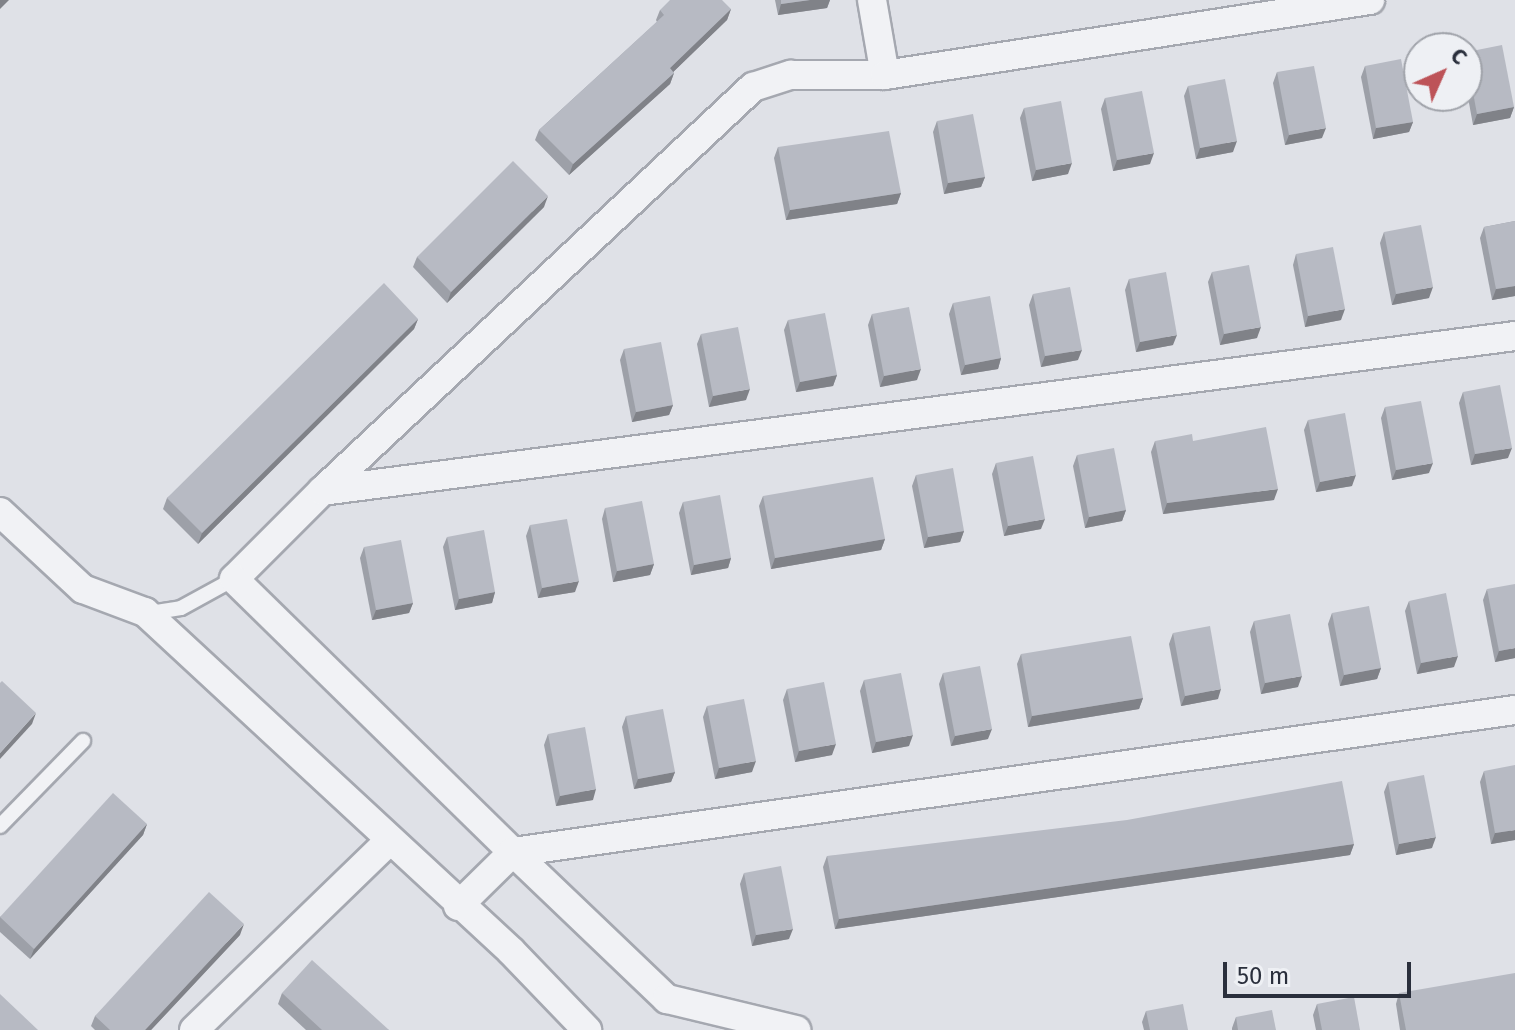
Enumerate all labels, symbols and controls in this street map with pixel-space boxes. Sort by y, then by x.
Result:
north arrow [1403,32,1483,112]
text: С [1445,42,1473,70]
scale bar [1227,946,1415,996]
text: 50 m [1237,962,1289,990]

